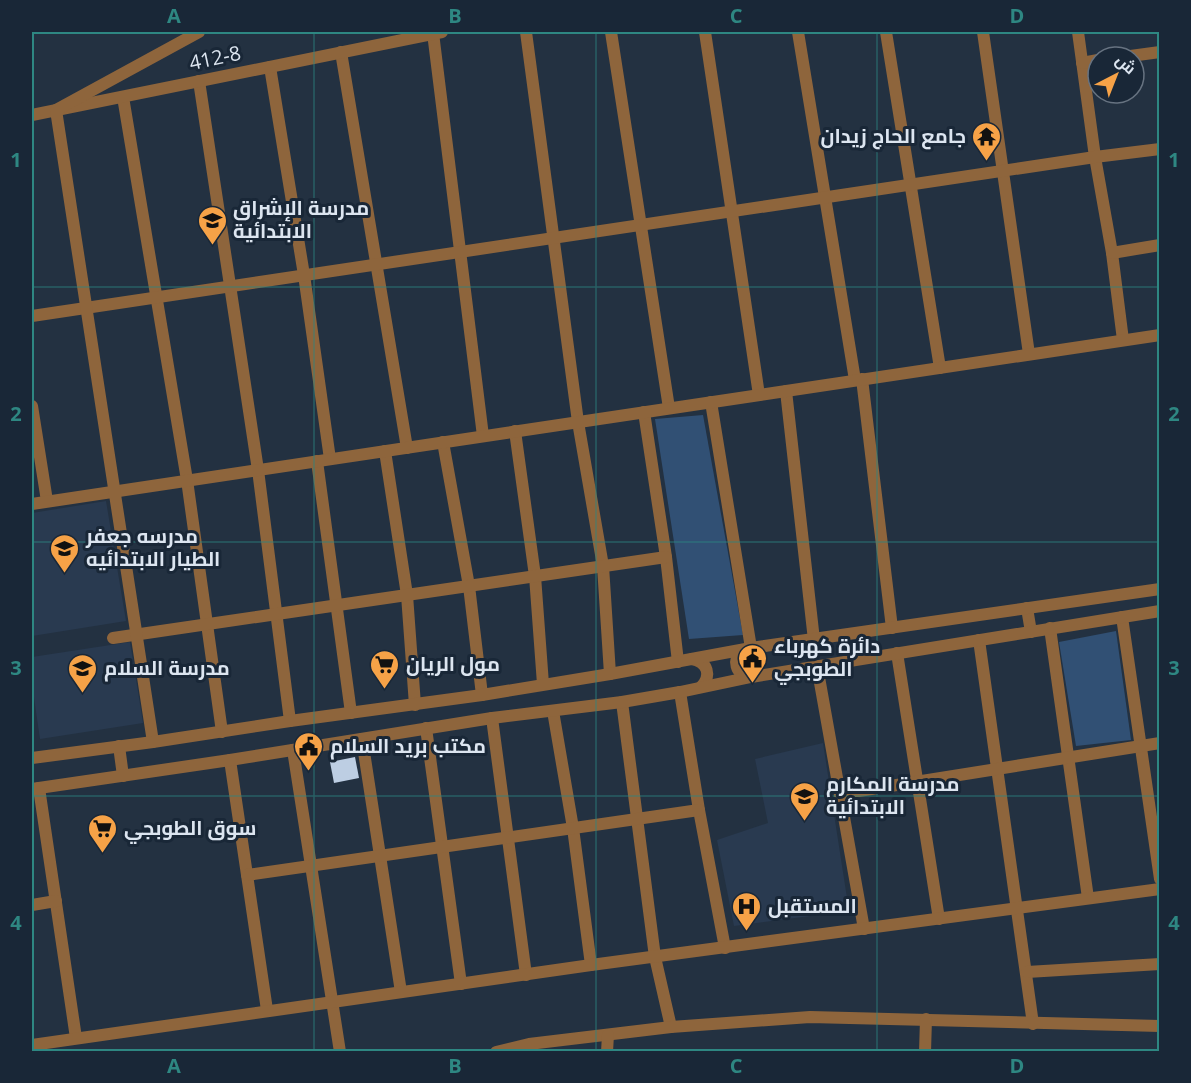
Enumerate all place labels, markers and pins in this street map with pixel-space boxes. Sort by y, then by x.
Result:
temple icon: جامع الحاج زيدان [971,120,1003,162]
place label: جامع الحاج زيدان [820,122,966,150]
place label: مدرسة الإشراق الابتدائية [233,194,369,244]
school or university icon: مدرسة الإشراق الابتدائية [196,204,228,246]
place label: مدرسه جعفر الطيار الابتدائيه [85,522,220,572]
school or university icon: مدرسه جعفر الطيار الابتدائيه [49,532,81,574]
place label: دائرة كهرباء الطوبجي [774,632,880,685]
public building icon: دائرة كهرباء الطوبجي [737,642,769,684]
supermarket icon: مول الريان [369,648,401,690]
place label: مول الريان [406,650,500,677]
school or university icon: مدرسة السلام [67,652,99,694]
place label: مدرسة السلام [104,654,230,682]
public building icon: مكتب بريد السلام [293,730,325,772]
place label: مكتب بريد السلام [330,732,486,760]
place label: مدرسة المكارم الابتدائية [826,770,959,820]
school or university icon: مدرسة المكارم الابتدائية [789,780,821,822]
supermarket icon: سوق الطوبجي [87,812,119,854]
place label: سوق الطوبجي [124,814,256,844]
hospital icon: المستقبل [731,890,763,932]
place label: المستقبل [768,892,857,919]

